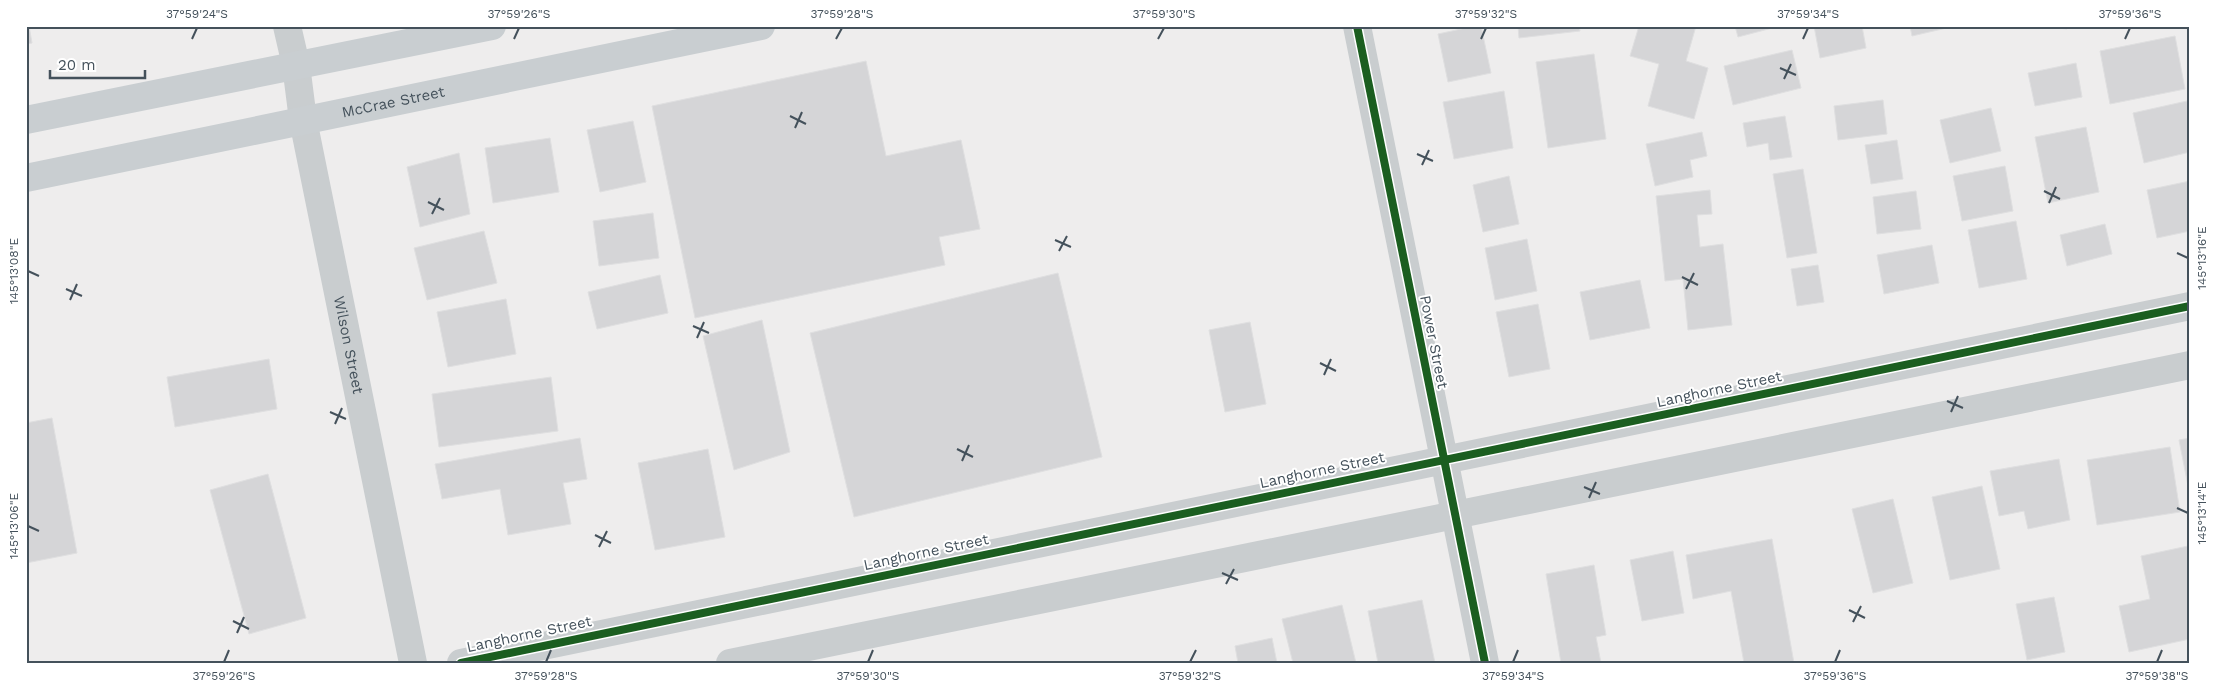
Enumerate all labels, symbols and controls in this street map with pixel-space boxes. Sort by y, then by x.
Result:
text: 37°59'24"S [166,7,228,21]
text: 37°59'26"S [488,7,550,21]
text: 37°59'28"S [811,7,873,21]
text: 37°59'30"S [1133,7,1195,21]
text: 37°59'32"S [1455,7,1517,21]
text: 37°59'34"S [1777,7,1839,21]
text: 37°59'36"S [2099,7,2161,21]
scale bar [50,48,145,80]
text: 20 m [58,56,96,74]
street label: McCrae Street [340,82,447,121]
text: 145°13'16"E [2195,226,2209,290]
text: 145°13'08"E [7,237,21,304]
street label: Wilson Street [330,294,367,396]
street label: Power Street [1416,294,1452,391]
street label: Langhorne Street [1655,367,1784,411]
street label: Langhorne Street [1258,448,1387,492]
text: 145°13'14"E [2195,481,2209,544]
text: 145°13'06"E [7,493,21,559]
street label: Langhorne Street [862,530,991,574]
street label: Langhorne Street [465,612,594,656]
text: 37°59'26"S [193,669,255,683]
text: 37°59'28"S [515,669,577,683]
text: 37°59'30"S [837,669,899,683]
text: 37°59'32"S [1159,669,1221,683]
text: 37°59'34"S [1482,669,1544,683]
text: 37°59'36"S [1804,669,1866,683]
text: 37°59'38"S [2126,669,2188,683]

